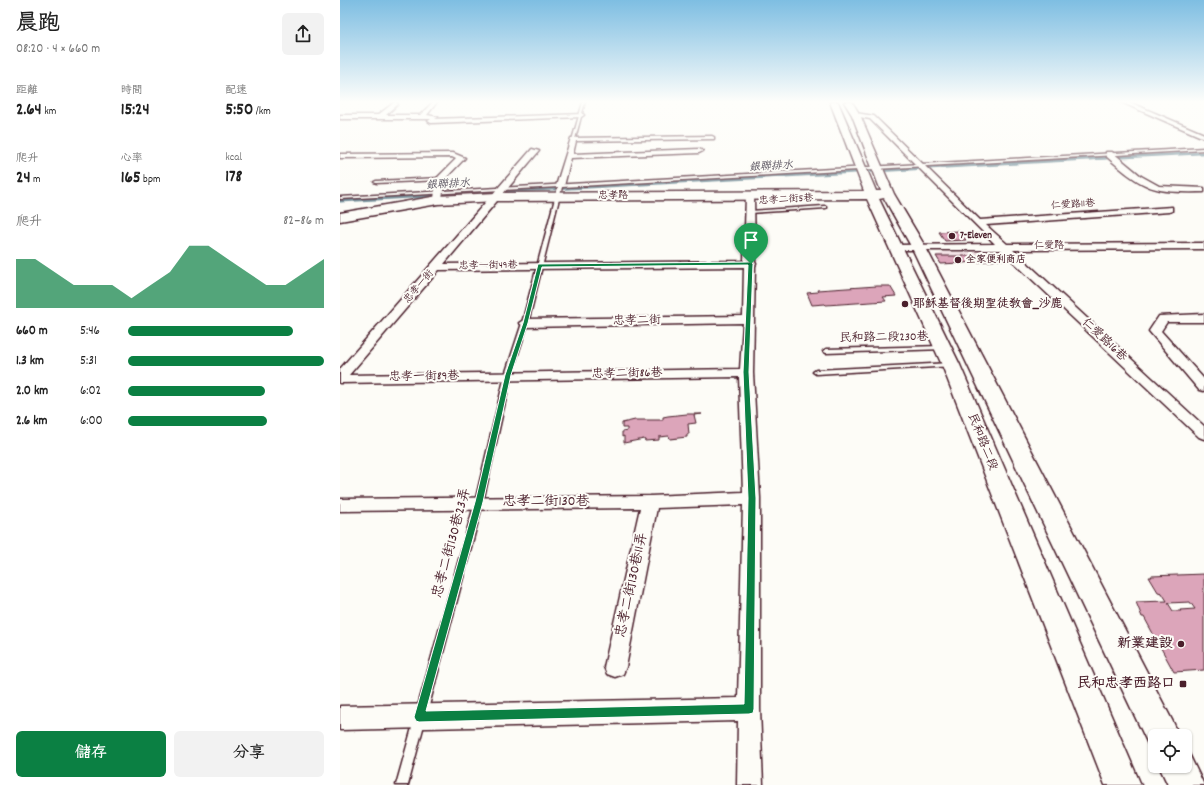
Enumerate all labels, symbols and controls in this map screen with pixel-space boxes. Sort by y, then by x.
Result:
text: 晨跑 [16,9,60,40]
button: share [282,13,324,55]
text: 08:20 · 4 × 660 m [16,40,100,59]
text: 距離 [16,83,38,99]
text: 時間 [121,83,143,99]
text: 配速 [225,83,247,99]
text: 2.64 [16,99,42,123]
text: 15:24 [121,99,150,123]
text: 5:50 [225,99,253,123]
text: km [42,104,56,120]
text: /km [253,104,271,120]
text: kcal [225,150,242,166]
text: 爬升 [16,151,38,167]
text: 心率 [121,151,143,167]
water label: 銀聯排水 [749,158,794,176]
text: 178 [225,166,242,190]
text: 24 [16,167,30,191]
text: 165 [121,167,141,191]
text: m [30,172,41,188]
text: bpm [141,172,161,188]
water label: 銀聯排水 [426,176,471,194]
street label: 忠孝路 [598,189,628,203]
street label: 忠孝二街5巷 [758,192,815,208]
street label: 仁愛路11巷 [1050,196,1097,214]
text: 82–86 m [283,212,324,231]
text: 爬升 [16,213,42,232]
pin [734,223,768,264]
icon: arrive [740,229,762,251]
place label: 7-Eleven [960,229,992,243]
marker: 7-Eleven [947,231,957,241]
street label: 仁愛路 [1034,239,1064,253]
place label: 全家便利商店 [966,253,1026,267]
marker: 全家便利商店 [953,255,963,265]
street label: 忠孝一街49巷 [459,258,518,274]
street label: 忠孝一街 [401,267,437,307]
place label: 耶穌基督後期聖徒教會_沙鹿 [913,296,1062,313]
marker: 耶穌基督後期聖徒教會_沙鹿 [900,299,910,309]
street label: 忠孝二街 [613,312,661,330]
street label: 仁愛路16巷 [1078,315,1130,365]
text: 660 m [16,322,48,341]
text: 5:46 [80,322,100,341]
street label: 民和路二段230巷 [839,329,929,347]
text: 1.3 km [16,352,44,371]
text: 5:31 [80,352,97,371]
street label: 忠孝二街86巷 [592,365,662,383]
street label: 忠孝一街89巷 [389,368,459,386]
text: 2.0 km [16,382,48,401]
text: 6:02 [80,382,101,401]
street label: 民和路二段 [963,411,1001,473]
text: 2.6 km [16,412,47,431]
text: 6:00 [80,412,103,431]
street label: 忠孝二街130巷23弄 [428,486,476,600]
street label: 忠孝二街130巷 [503,492,590,512]
street label: 忠孝二街130巷11弄 [611,531,653,639]
place label: 新業建設 [1117,634,1173,654]
marker: 新業建設 [1176,639,1186,649]
place label: 民和忠孝西路口 [1077,674,1175,694]
marker: 民和忠孝西路口 [1178,679,1188,689]
map controls [1148,729,1192,773]
button: locate [1148,729,1192,773]
button: 儲存 [16,731,166,777]
button: 分享 [174,731,324,777]

